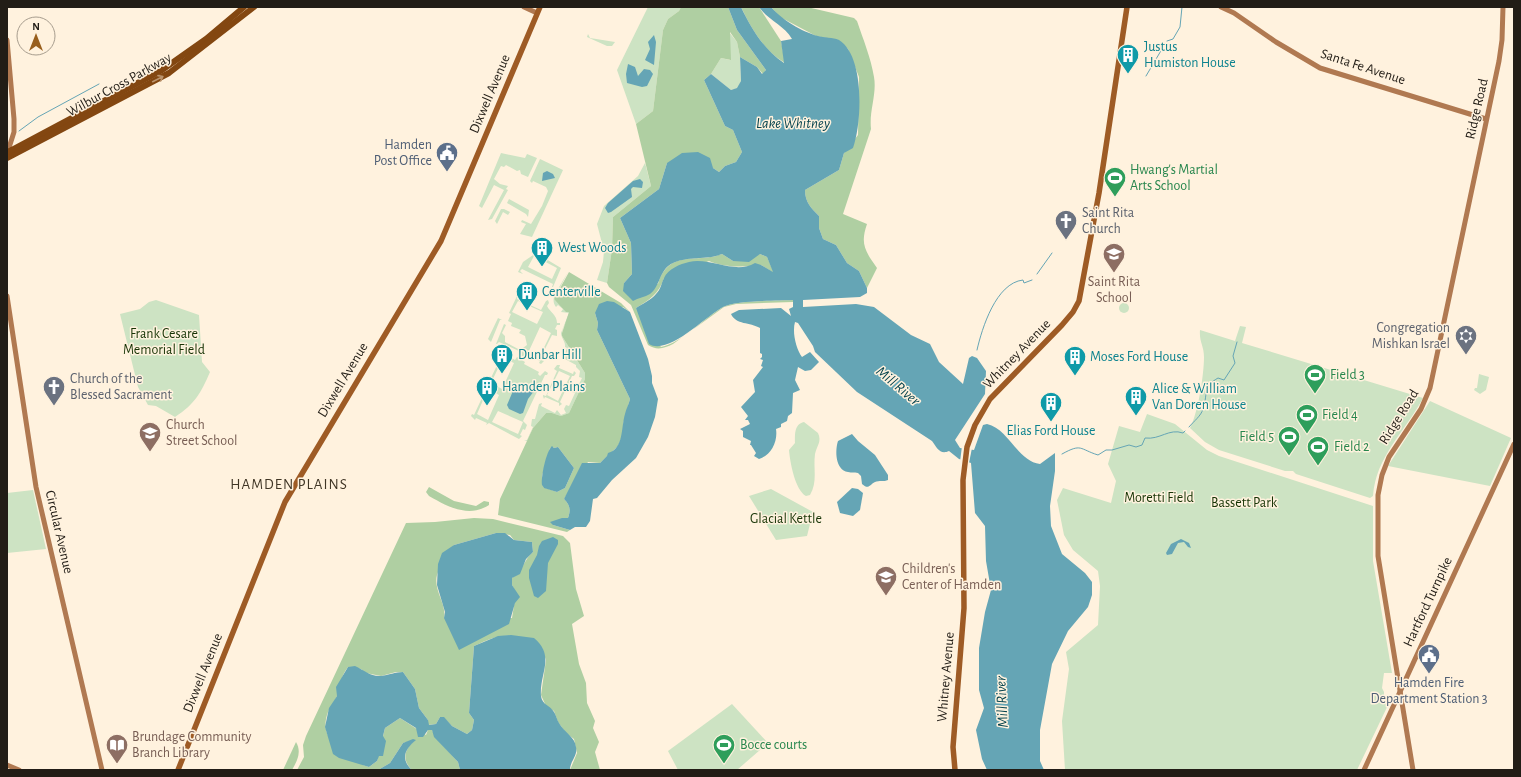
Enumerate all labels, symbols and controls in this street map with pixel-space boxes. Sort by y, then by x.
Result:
north arrow [16,16,56,56]
text: N [32,21,40,32]
place label: Justus Humiston House [1144,40,1236,70]
building icon: Justus Humiston House [1115,42,1141,75]
street label: Santa Fe Avenue [1319,47,1407,87]
street label: Wilbur Cross Parkway [64,50,174,120]
street label: Dixwell Avenue [467,52,513,136]
one-way arrow [152,75,164,82]
street label: Ridge Road [1463,77,1491,141]
water label: Lake Whitney [756,116,831,131]
place label: Hamden Post Office [374,138,432,168]
public building icon: Hamden Post Office [434,140,460,173]
place label: Hwang's Martial Arts School [1130,163,1218,193]
sports icon: Hwang's Martial Arts School [1102,165,1128,198]
place label: Saint Rita Church [1082,206,1135,236]
church icon: Saint Rita Church [1053,208,1079,241]
building icon: West Woods [529,235,555,268]
place label: West Woods [558,241,626,255]
school or university icon: Saint Rita School [1101,241,1127,274]
place label: Saint Rita School [1088,275,1141,305]
building icon: Centerville [514,279,540,312]
place label: Centerville [542,285,601,299]
street label: Whitney Avenue [981,317,1053,391]
place label: Congregation Mishkan Israel [1372,321,1450,351]
synagogue icon: Congregation Mishkan Israel [1453,323,1479,356]
park label: Frank Cesare Memorial Field [123,327,205,357]
street label: Dixwell Avenue [315,340,371,420]
building icon: Dunbar Hill [489,342,515,375]
building icon: Moses Ford House [1062,344,1088,377]
place label: Dunbar Hill [518,348,582,362]
place label: Moses Ford House [1090,350,1188,364]
sports icon: Field 3 [1302,362,1328,395]
water label: Mill River [873,364,924,409]
place label: Field 3 [1330,368,1365,382]
place label: Church of the Blessed Sacrament [70,372,172,402]
church icon: Church of the Blessed Sacrament [41,374,67,407]
building icon: Hamden Plains [474,374,500,407]
place label: Hamden Plains [502,380,585,394]
place label: Alice & William Van Doren House [1152,382,1246,412]
building icon: Alice & William Van Doren House [1123,384,1149,417]
street label: Ridge Road [1377,387,1421,447]
building icon: Elias Ford House [1038,390,1064,423]
sports icon: Field 4 [1294,402,1320,435]
place label: Field 4 [1322,408,1358,422]
place label: Church Street School [166,418,237,448]
school or university icon: Church Street School [137,420,163,453]
place label: Elias Ford House [1007,424,1095,438]
sports icon: Field 5 [1276,424,1302,457]
place label: Field 5 [1239,430,1274,444]
sports icon: Field 2 [1305,434,1331,467]
place label: Field 2 [1334,440,1369,454]
district label: HAMDEN PLAINS [230,477,348,492]
street label: Circular Avenue [43,489,75,575]
park label: Moretti Field [1124,491,1194,505]
park label: Bassett Park [1211,496,1278,510]
park label: Glacial Kettle [750,512,822,526]
street label: Hartford Turnpike [1401,555,1455,649]
place label: Children's Center of Hamden [902,562,1001,592]
school or university icon: Children's Center of Hamden [873,564,899,597]
street label: Dixwell Avenue [181,631,225,715]
street label: Whitney Avenue [935,631,957,723]
public building icon: Hamden Fire Department Station 3 [1416,642,1442,675]
water label: Mill River [993,675,1011,728]
place label: Hamden Fire Department Station 3 [1370,676,1488,706]
place label: Brundage Community Branch Library [132,730,251,760]
library icon: Brundage Community Branch Library [104,732,130,765]
sports icon: Bocce courts [711,732,737,765]
place label: Bocce courts [740,738,807,752]

